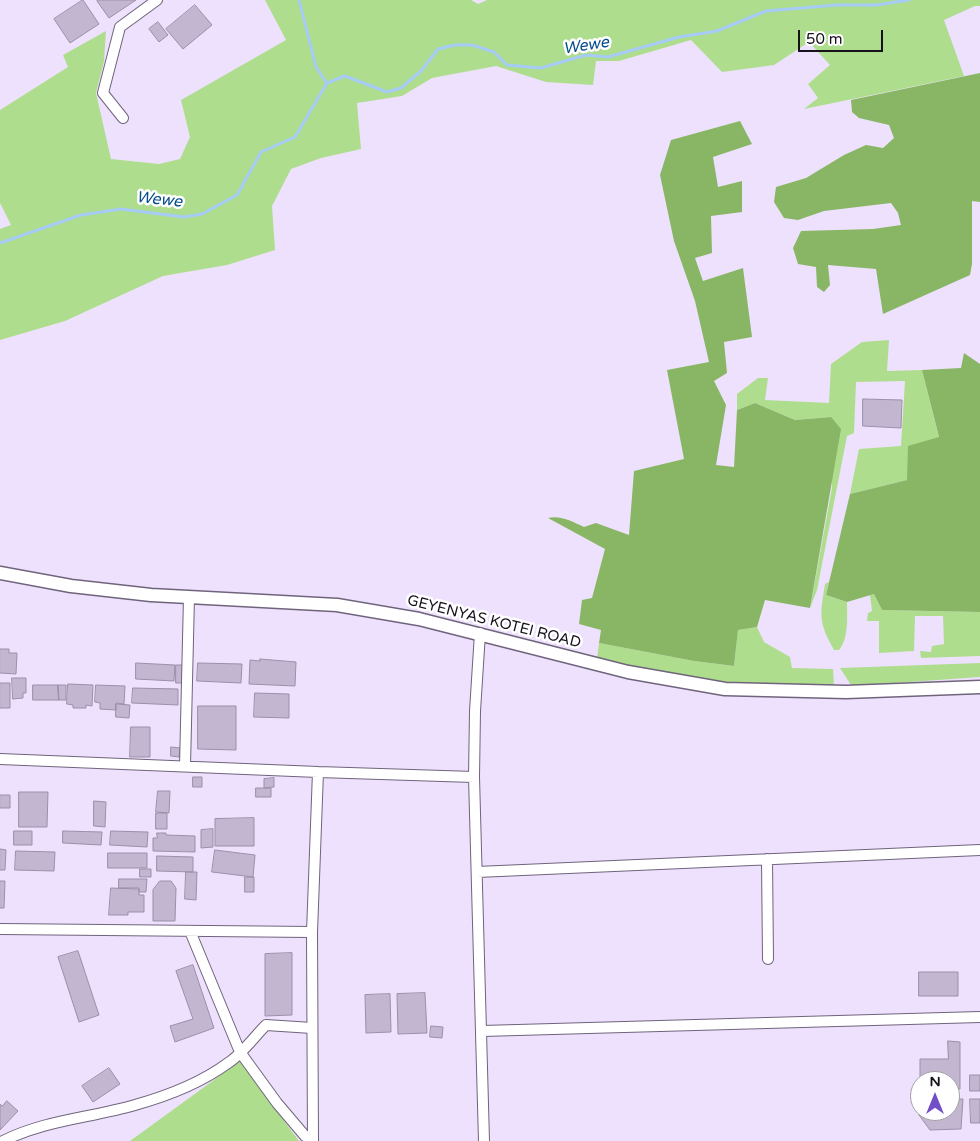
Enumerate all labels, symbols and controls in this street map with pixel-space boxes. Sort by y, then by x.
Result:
scale bar [800,20,885,52]
text: 50 m [806,30,843,48]
water label: Wewe [562,33,610,59]
water label: Wewe [135,188,183,212]
street label: GEYENYAS KOTEI ROAD [405,592,583,652]
north arrow [910,1071,960,1121]
text: N [929,1073,941,1090]

